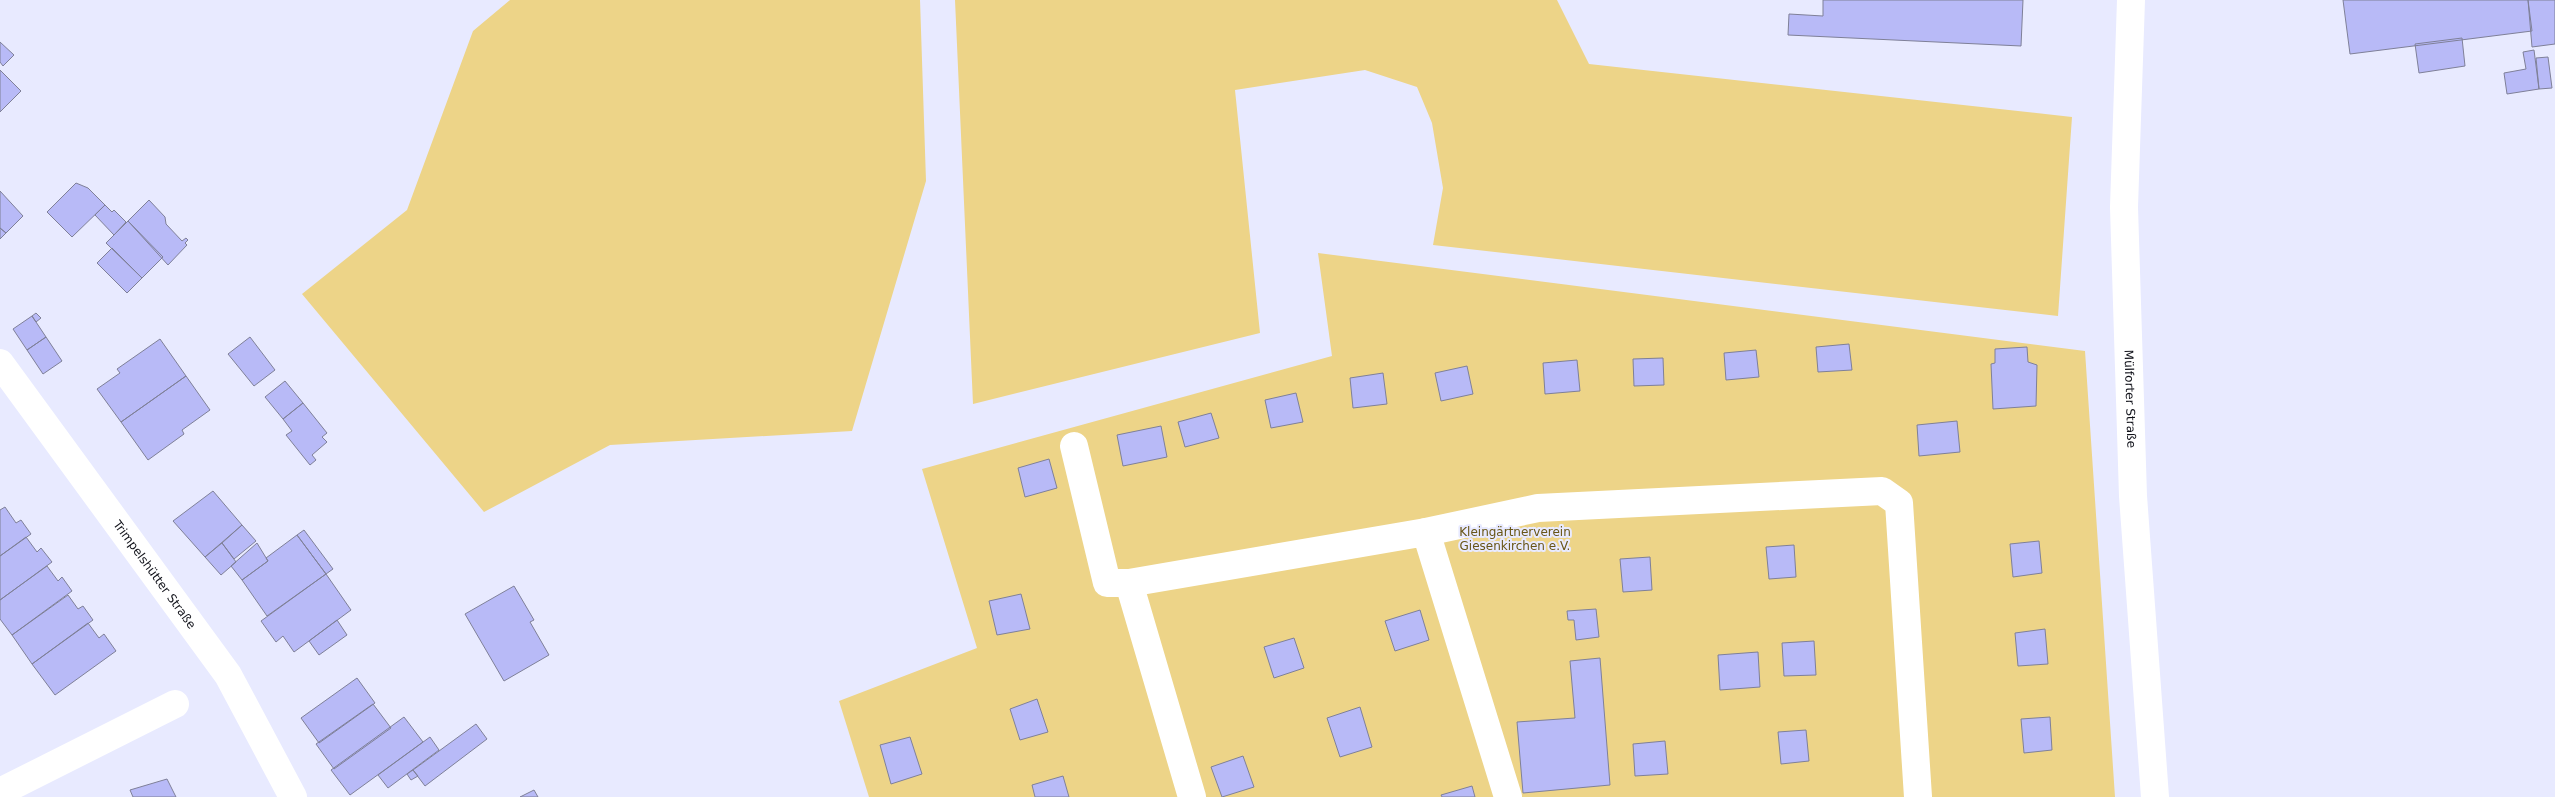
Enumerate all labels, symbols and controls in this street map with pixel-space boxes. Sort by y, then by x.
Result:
street label: Mülforter Straße [2121,349,2138,448]
street label: Trimpelshütter Straße [110,517,199,631]
park label: Kleingärtnerverein Giesenkirchen e.V. [1459,525,1571,553]

